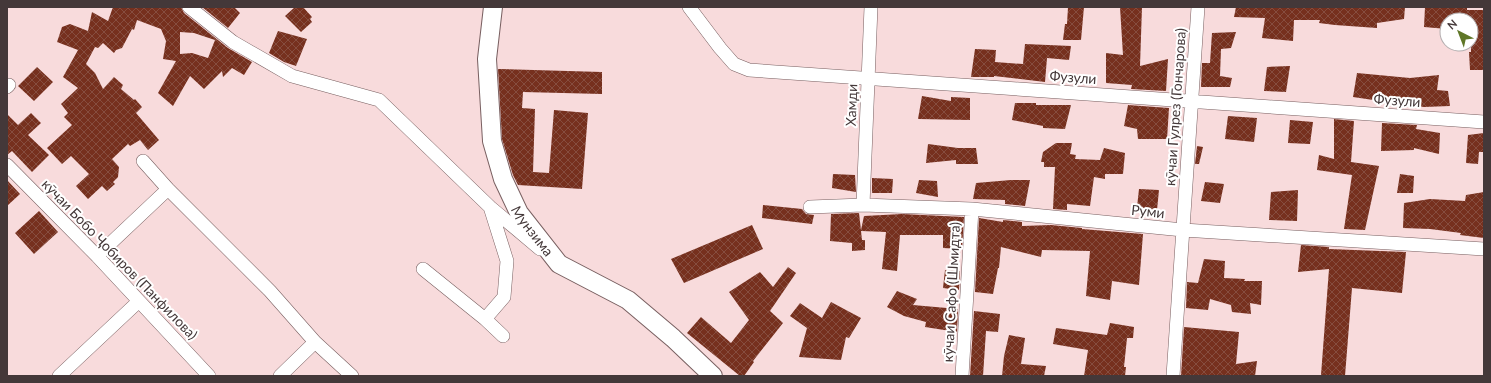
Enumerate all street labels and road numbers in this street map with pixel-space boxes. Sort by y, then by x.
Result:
street label: кӯчаи Гулрез (Гончарова) [1161,27,1189,187]
street label: Фузули [1049,67,1097,87]
street label: Хамди [842,83,860,127]
street label: Фузули [1373,90,1421,110]
street label: кӯчаи Бобо Ҷобиров (Панфилова) [39,175,202,343]
street label: Руми [1130,201,1166,221]
street label: Мунзима [508,203,558,259]
street label: кӯчаи Сафо (Шмидта) [939,221,963,363]

